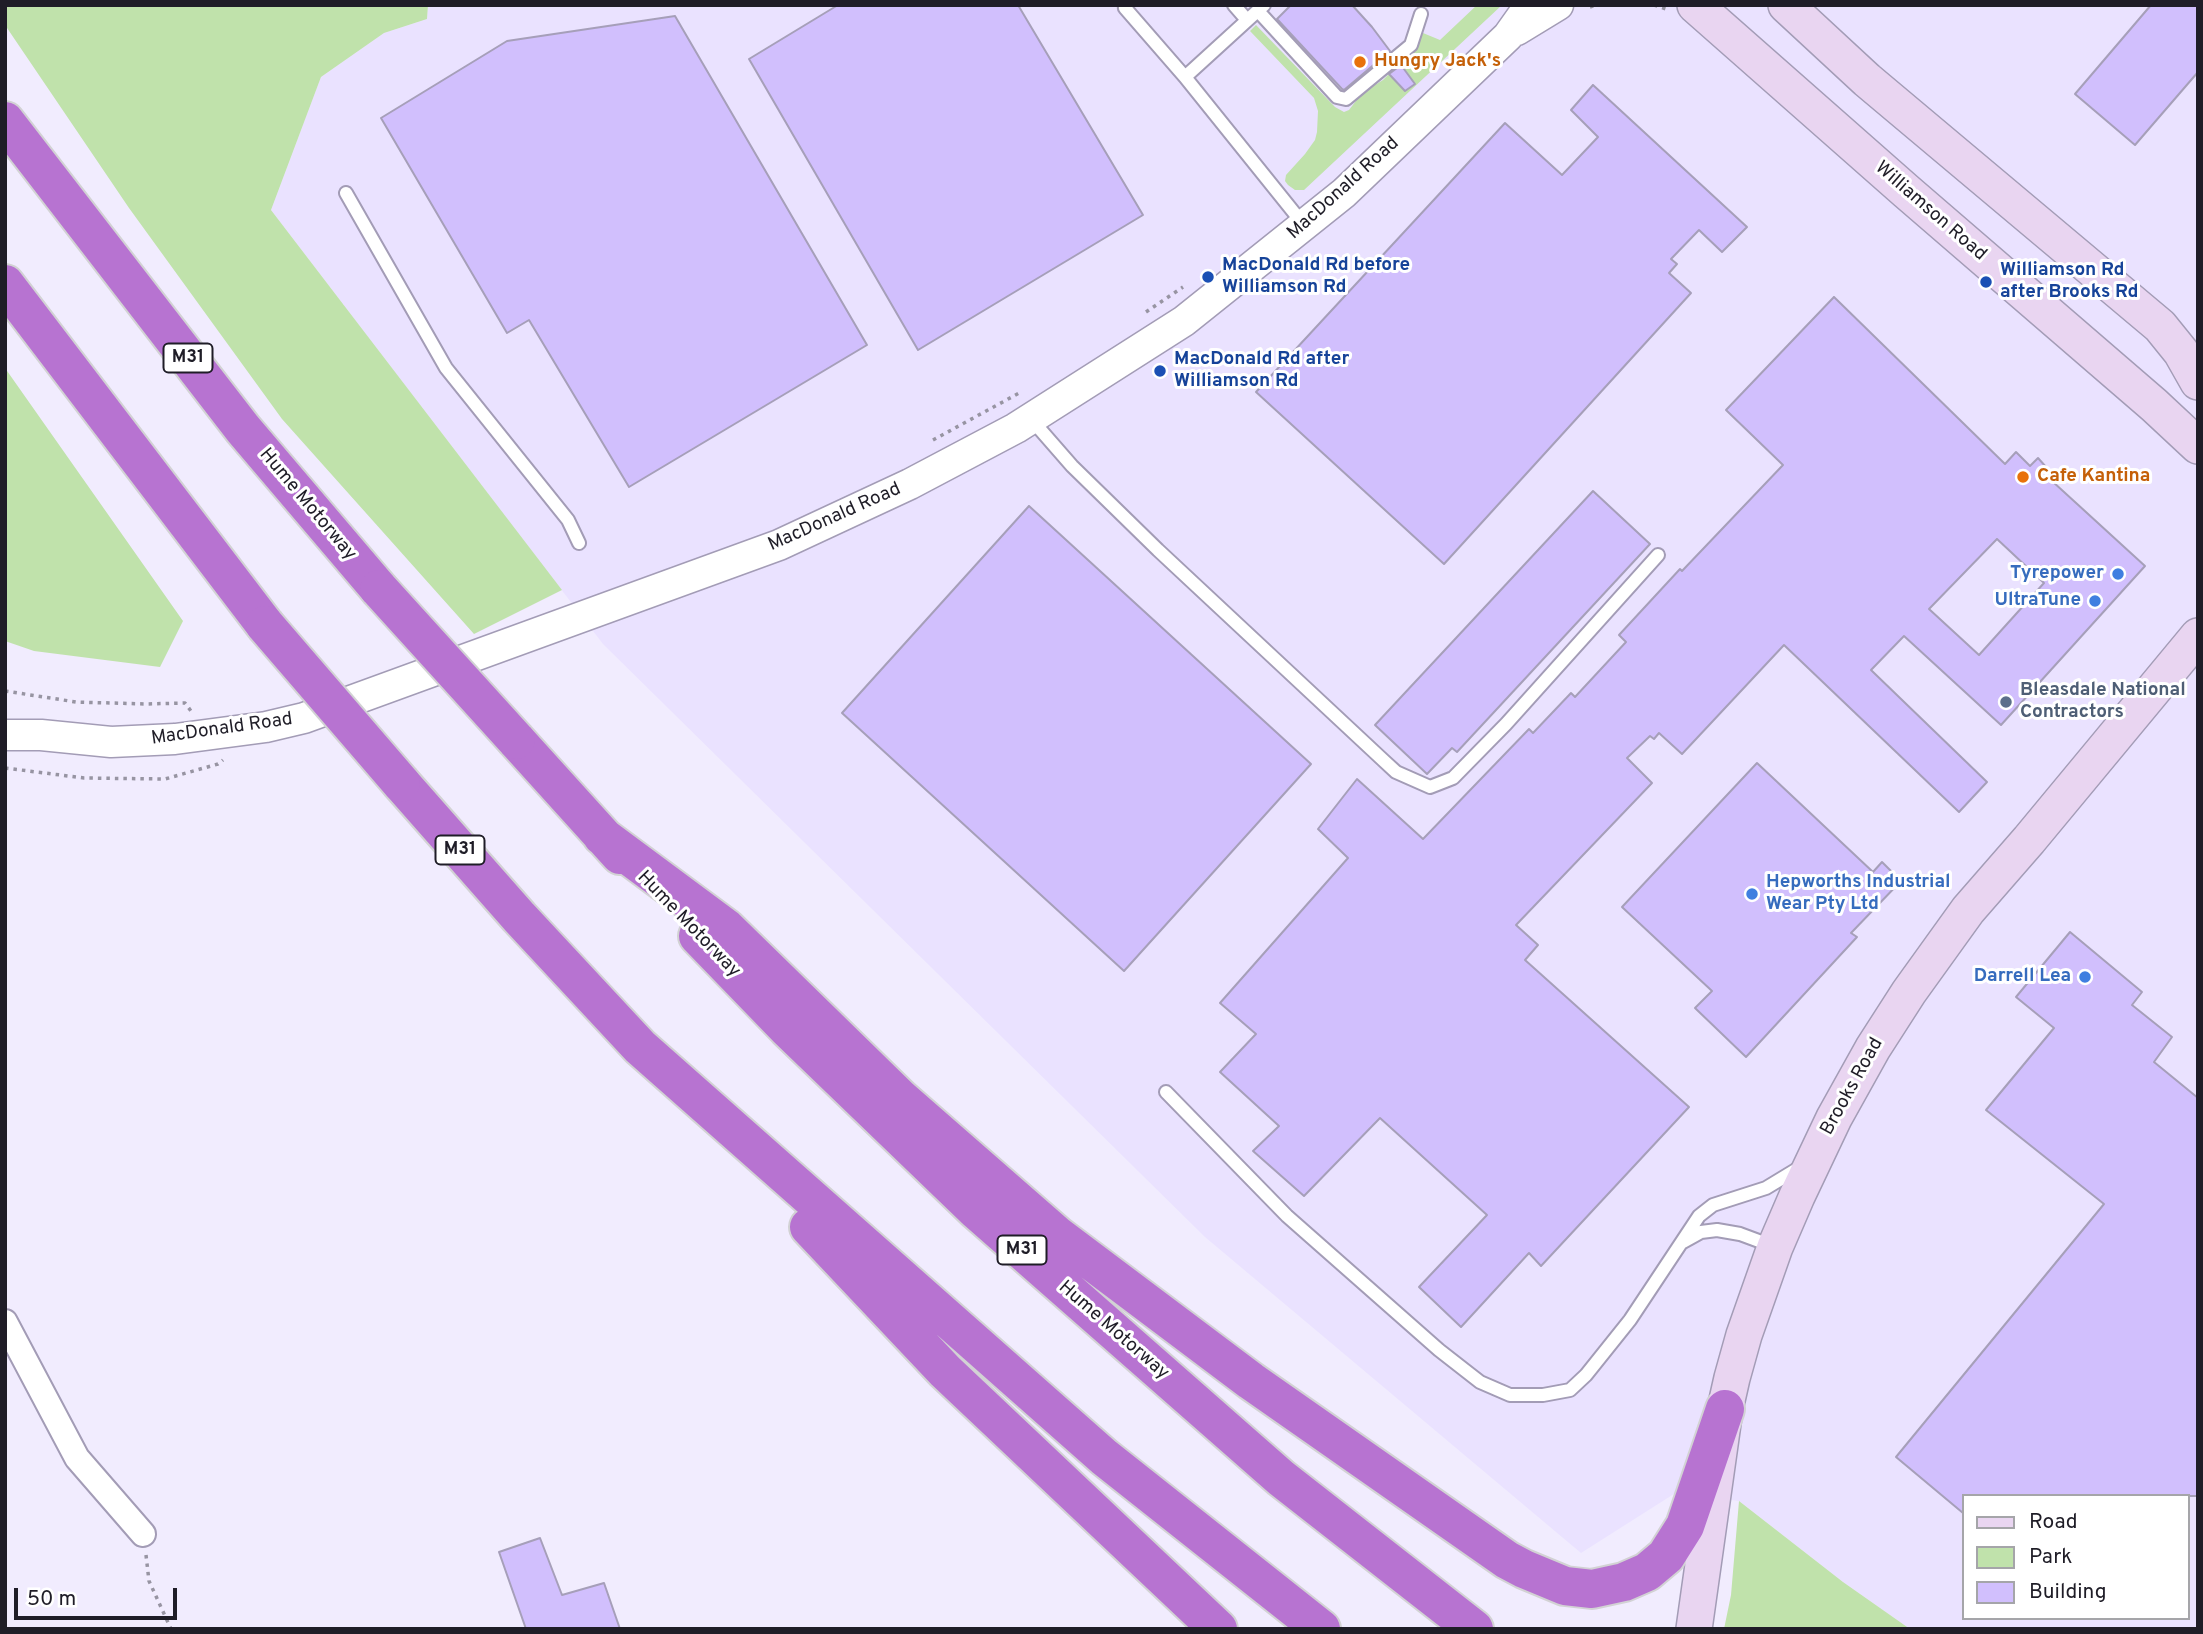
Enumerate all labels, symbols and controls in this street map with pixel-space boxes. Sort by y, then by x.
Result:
place label: Hungry Jack's [1374,51,1501,73]
marker: Hungry Jack's [1352,54,1368,70]
street label: MacDonald Road [1283,133,1405,245]
street label: Williamson Road [1870,157,1990,267]
place label: MacDonald Rd before Williamson Rd [1222,255,1410,299]
place label: Williamson Rd after Brooks Rd [2000,260,2139,304]
marker: MacDonald Rd before Williamson Rd [1200,269,1216,285]
marker: Williamson Rd after Brooks Rd [1978,274,1994,290]
road number: M31 [164,344,212,372]
place label: MacDonald Rd after Williamson Rd [1174,349,1349,393]
marker: MacDonald Rd after Williamson Rd [1152,363,1168,379]
street label: Hume Motorway [254,444,360,566]
place label: Cafe Kantina [2037,466,2150,488]
marker: Cafe Kantina [2015,469,2031,485]
street label: MacDonald Road [765,479,905,557]
place label: Tyrepower [2010,563,2104,585]
marker: Tyrepower [2110,566,2126,582]
place label: UltraTune [1995,590,2081,612]
marker: UltraTune [2087,593,2103,609]
place label: Bleasdale National Contractors [2020,680,2186,724]
marker: Bleasdale National Contractors [1998,694,2014,710]
street label: MacDonald Road [150,709,294,751]
road number: M31 [435,836,484,864]
street label: Hume Motorway [631,867,745,983]
place label: Hepworths Industrial Wear Pty Ltd [1766,872,1951,916]
marker: Hepworths Industrial Wear Pty Ltd [1744,886,1760,902]
place label: Darrell Lea [1974,966,2071,988]
marker: Darrell Lea [2077,969,2093,985]
street label: Brooks Road [1817,1034,1889,1140]
road number: M31 [998,1236,1046,1265]
street label: Hume Motorway [1053,1277,1173,1385]
legend [1962,1494,2189,1620]
text: Road [2029,1509,2078,1536]
text: Park [2029,1544,2072,1571]
scale bar [18,1574,180,1618]
text: Building [2029,1579,2107,1606]
text: 50 m [27,1586,76,1613]

